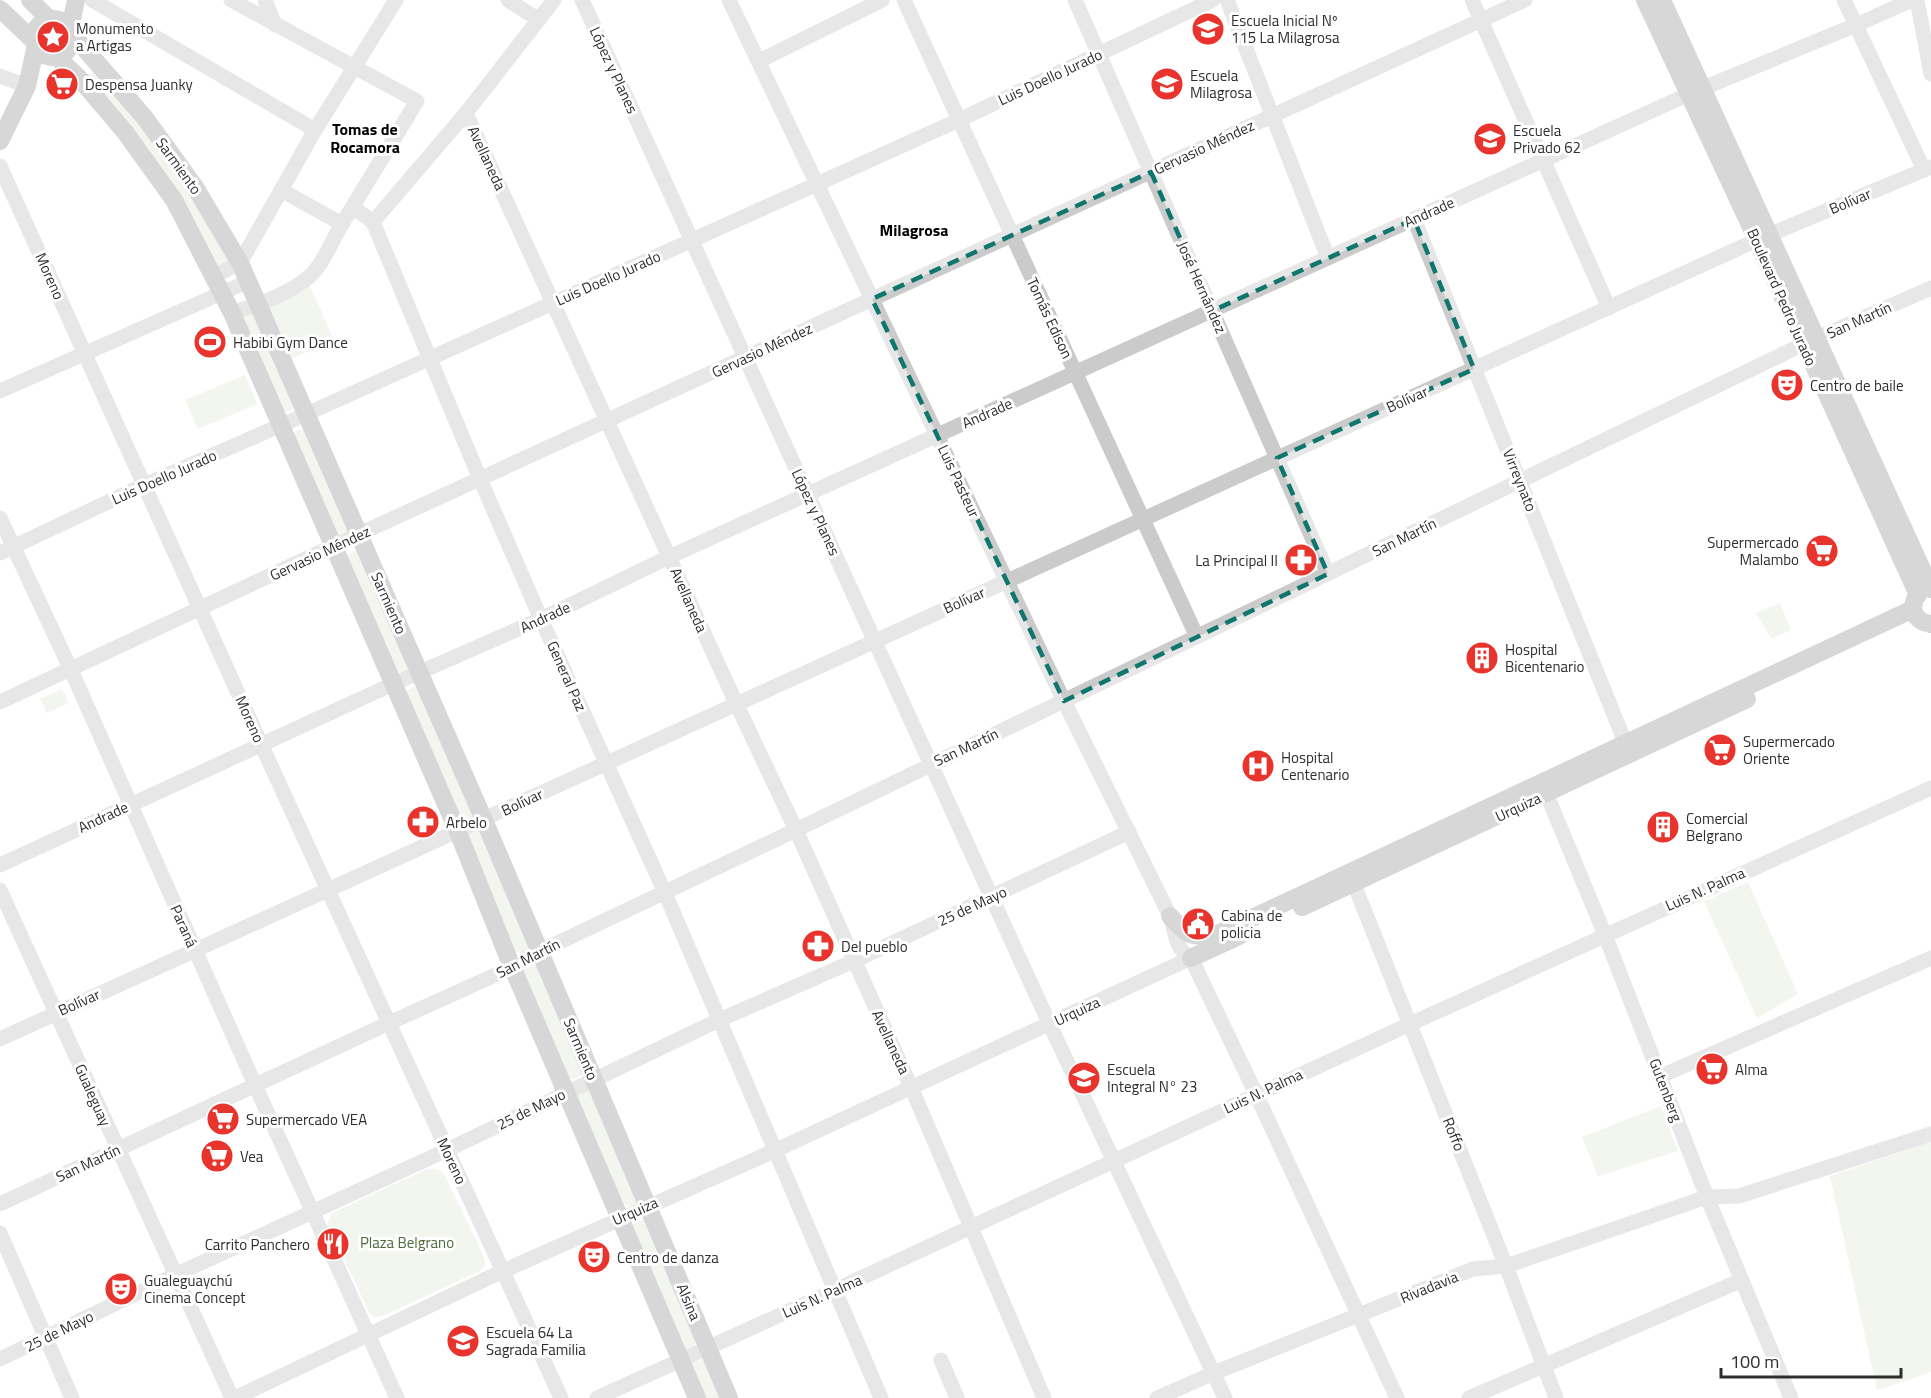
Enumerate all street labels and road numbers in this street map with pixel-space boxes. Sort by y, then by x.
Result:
street label: López y Planes [584,23,644,117]
street label: Luis Doello Jurado [994,43,1106,111]
street label: Gervasio Méndez [1150,114,1258,180]
street label: Avellaneda [462,122,512,194]
street label: Sarmiento [150,133,208,199]
street label: Bolívar [1825,182,1875,220]
street label: Andrade [1400,191,1458,233]
street label: Boulevard Pedro Jurado [1741,225,1823,370]
street label: José Hernández [1171,237,1233,337]
street label: Luis Doello Jurado [552,245,664,311]
street label: Moreno [30,249,71,303]
street label: Tomás Edison [1021,274,1079,362]
street label: San Martín [1823,295,1895,345]
street label: Gervasio Méndez [708,317,816,383]
street label: Bolívar [1382,380,1432,418]
street label: Andrade [958,392,1016,434]
street label: Luis Pasteur [932,441,986,521]
street label: Luis Doello Jurado [108,444,220,510]
street label: Virreynato [1497,445,1543,515]
street label: López y Planes [786,465,846,559]
street label: San Martín [1368,512,1440,562]
street label: Gervasio Méndez [266,520,374,586]
street label: Avellaneda [664,564,714,637]
street label: Sarmiento [365,568,413,638]
street label: Bolívar [939,581,989,619]
street label: Andrade [516,595,574,639]
street label: General Paz [541,637,593,715]
street label: Moreno [230,692,271,746]
street label: San Martín [930,722,1002,772]
street label: Bolívar [497,782,547,822]
street label: Urquiza [1491,786,1545,828]
street label: Andrade [74,795,132,839]
street label: Luis N. Palma [1661,861,1749,917]
street label: 25 de Mayo [934,880,1010,932]
street label: Paraná [164,901,204,951]
street label: San Martín [492,932,564,984]
street label: Bolívar [54,983,104,1021]
street label: Urquiza [1050,990,1104,1032]
street label: Avellaneda [866,1006,916,1078]
street label: Sarmiento [558,1014,604,1084]
street label: Gutenberg [1643,1055,1689,1125]
street label: Gualeguay [69,1060,117,1130]
street label: Luis N. Palma [1220,1062,1307,1119]
street label: 25 de Mayo [493,1082,569,1136]
street label: Roffo [1437,1114,1471,1154]
street label: Moreno [431,1134,473,1188]
street label: San Martín [52,1138,124,1188]
street label: Urquiza [608,1191,662,1231]
street label: Rivadavia [1397,1265,1462,1309]
street label: Luis N. Palma [778,1268,866,1324]
street label: Alsina [671,1280,707,1325]
street label: 25 de Mayo [21,1304,97,1358]

